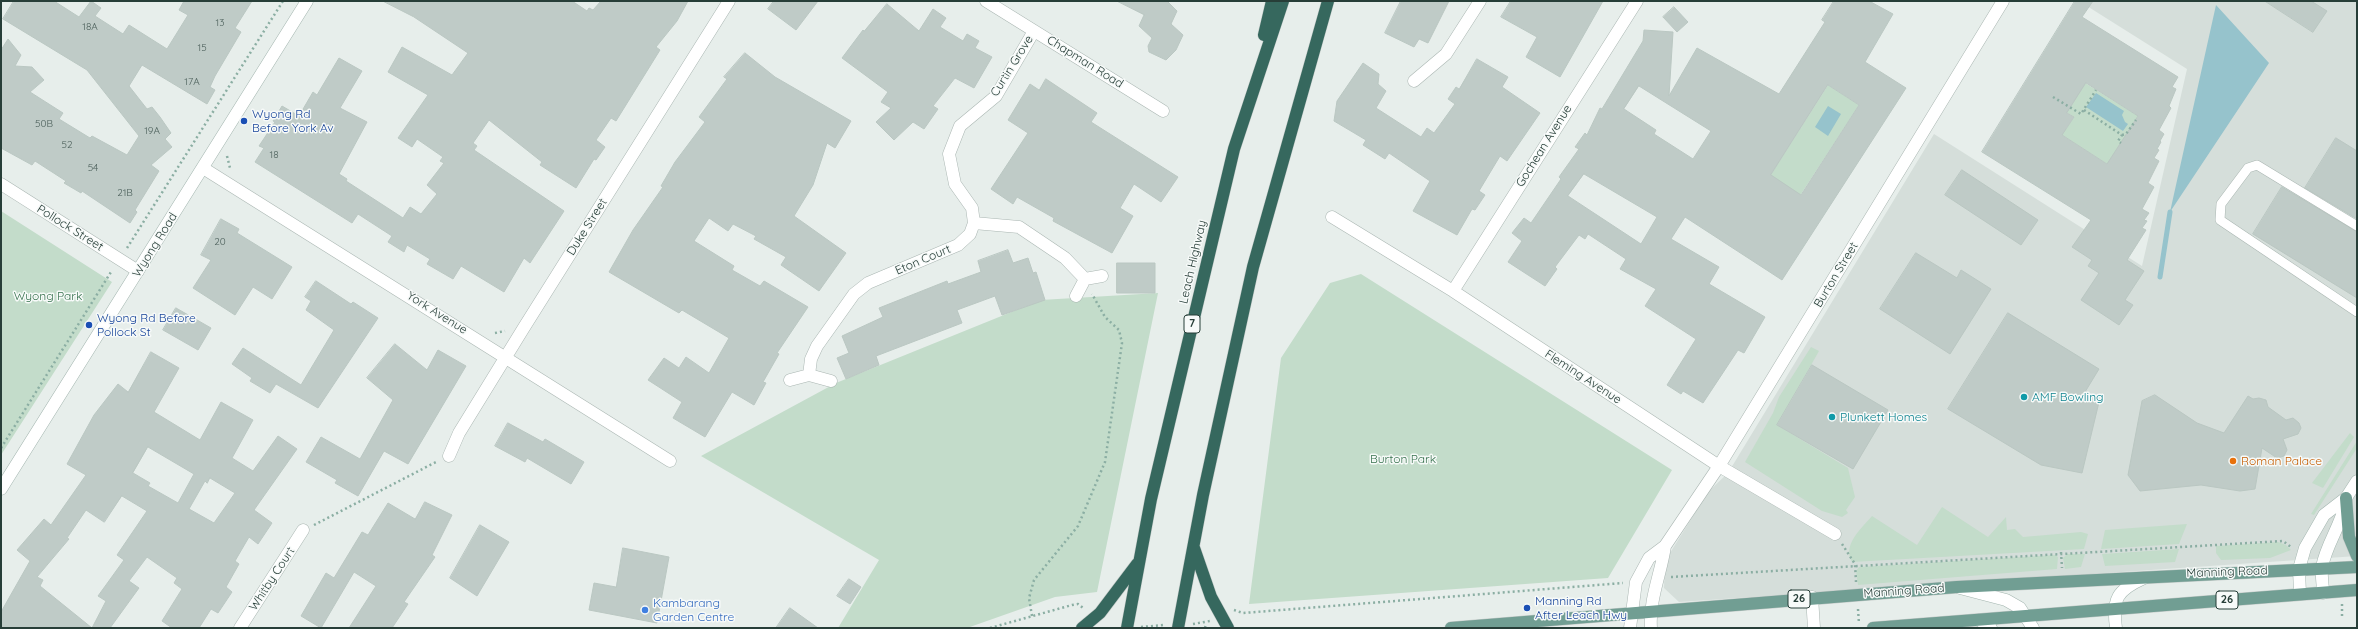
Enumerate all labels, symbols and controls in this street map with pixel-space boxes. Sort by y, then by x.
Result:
house number: 13 [216,17,224,29]
house number: 18A [82,21,98,33]
street label: Curtin Grove [988,33,1036,99]
street label: Chapman Road [1044,33,1126,91]
house number: 15 [197,42,207,54]
house number: 17A [184,76,200,88]
street label: Gochean Avenue [1513,102,1575,190]
place label: Wyong Rd Before York Av [252,107,334,135]
marker: Wyong Rd Before York Av [239,116,249,126]
house number: 50B [35,118,53,130]
house number: 19A [144,125,160,137]
house number: 52 [62,139,72,151]
house number: 18 [269,149,279,161]
house number: 54 [88,162,98,174]
house number: 21B [117,187,133,199]
street label: Duke Street [564,196,610,258]
street label: Pollock Street [34,202,106,254]
street label: Wyong Road [130,210,180,280]
street label: Leach Highway [1176,219,1210,305]
house number: 20 [214,236,226,248]
street label: Burton Street [1811,240,1861,310]
street label: Eton Court [893,242,953,278]
park label: Wyong Park [14,289,82,303]
street label: York Avenue [404,289,470,337]
place label: Wyong Rd Before Pollock St [97,311,196,339]
road number: 7 [1184,315,1200,333]
marker: Wyong Rd Before Pollock St [84,320,94,330]
street label: Fleming Avenue [1542,347,1624,407]
place label: AMF Bowling [2032,390,2104,404]
marker: AMF Bowling [2019,392,2029,402]
place label: Plunkett Homes [1840,410,1927,424]
marker: Plunkett Homes [1827,412,1837,422]
park label: Burton Park [1370,452,1436,466]
place label: Roman Palace [2241,454,2322,468]
marker: Roman Palace [2228,456,2238,466]
street label: Whitby Court [246,544,298,614]
street label: Manning Road [2186,563,2268,581]
street label: Manning Road [1863,581,1945,601]
road number: 26 [1788,590,1810,608]
road number: 26 [2216,591,2238,609]
place label: Manning Rd After Leach Hwy [1535,594,1627,622]
place label: Kambarang Garden Centre [653,596,734,624]
marker: Manning Rd After Leach Hwy [1522,603,1532,613]
marker: Kambarang Garden Centre [640,605,650,615]

